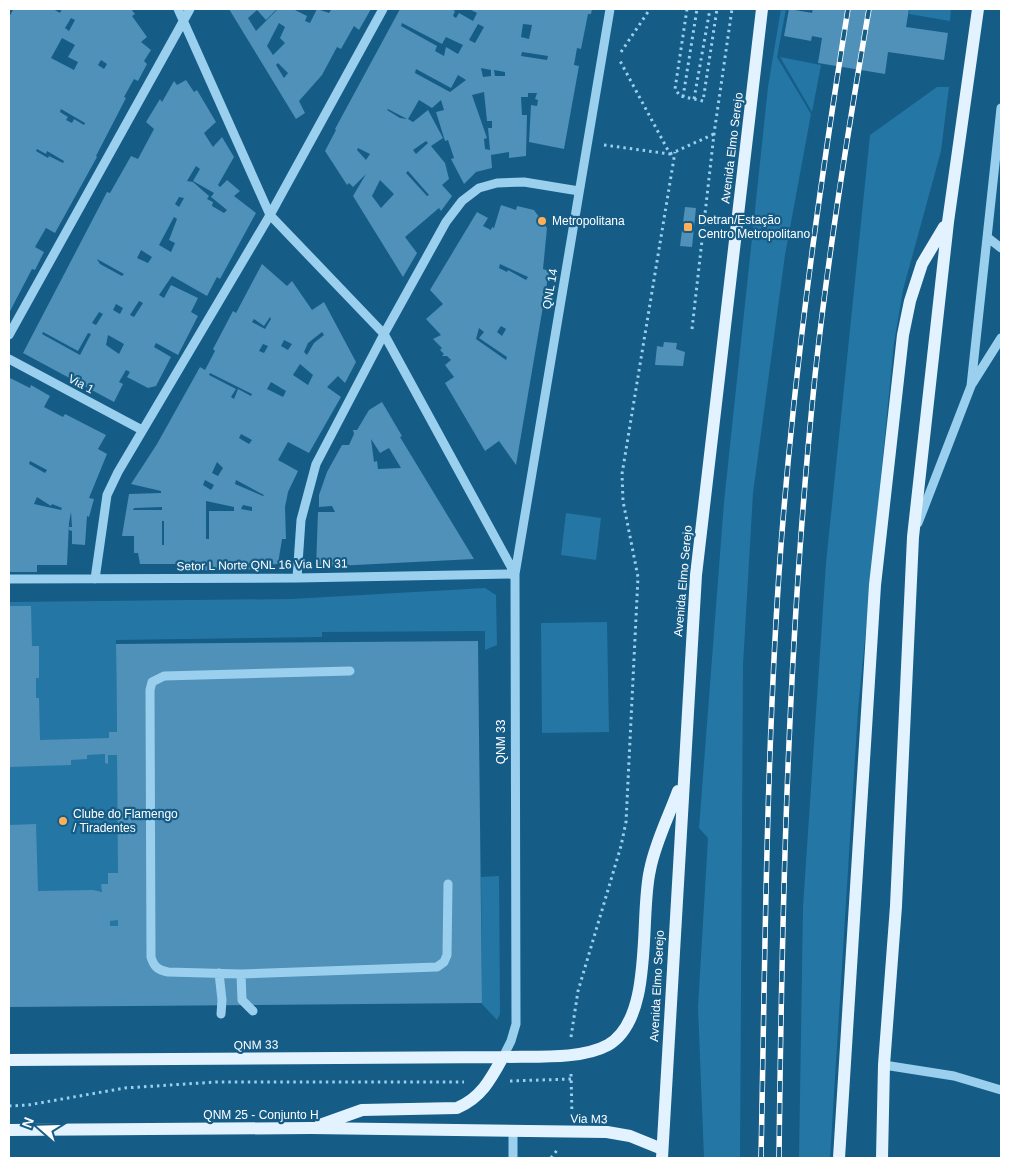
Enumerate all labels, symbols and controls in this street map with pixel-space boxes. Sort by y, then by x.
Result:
street label: Avenida Elmo Serejo [718,91,746,204]
place label: Detran/Estação Centro Metropolitano [698,213,810,241]
place label: Metropolitana [552,214,625,228]
marker: Metropolitana [536,215,548,227]
marker: Detran/Estação Centro Metropolitano [682,221,694,233]
street label: QNL 14 [540,267,561,310]
street label: Via 1 [66,371,97,397]
street label: Avenida Elmo Serejo [671,524,695,637]
street label: Setor L Norte QNL 16 Via LN 31 [176,557,348,573]
street label: QNM 33 [494,719,508,764]
place label: Clube do Flamengo / Tiradentes [73,807,178,835]
marker: Clube do Flamengo / Tiradentes [57,815,69,827]
street label: Avenida Elmo Serejo [647,929,667,1042]
street label: QNM 33 [234,1038,279,1052]
north arrow [15,1102,65,1152]
street label: QNM 25 - Conjunto H [203,1108,319,1122]
street label: Via M3 [570,1112,608,1126]
text: N [19,1115,37,1130]

